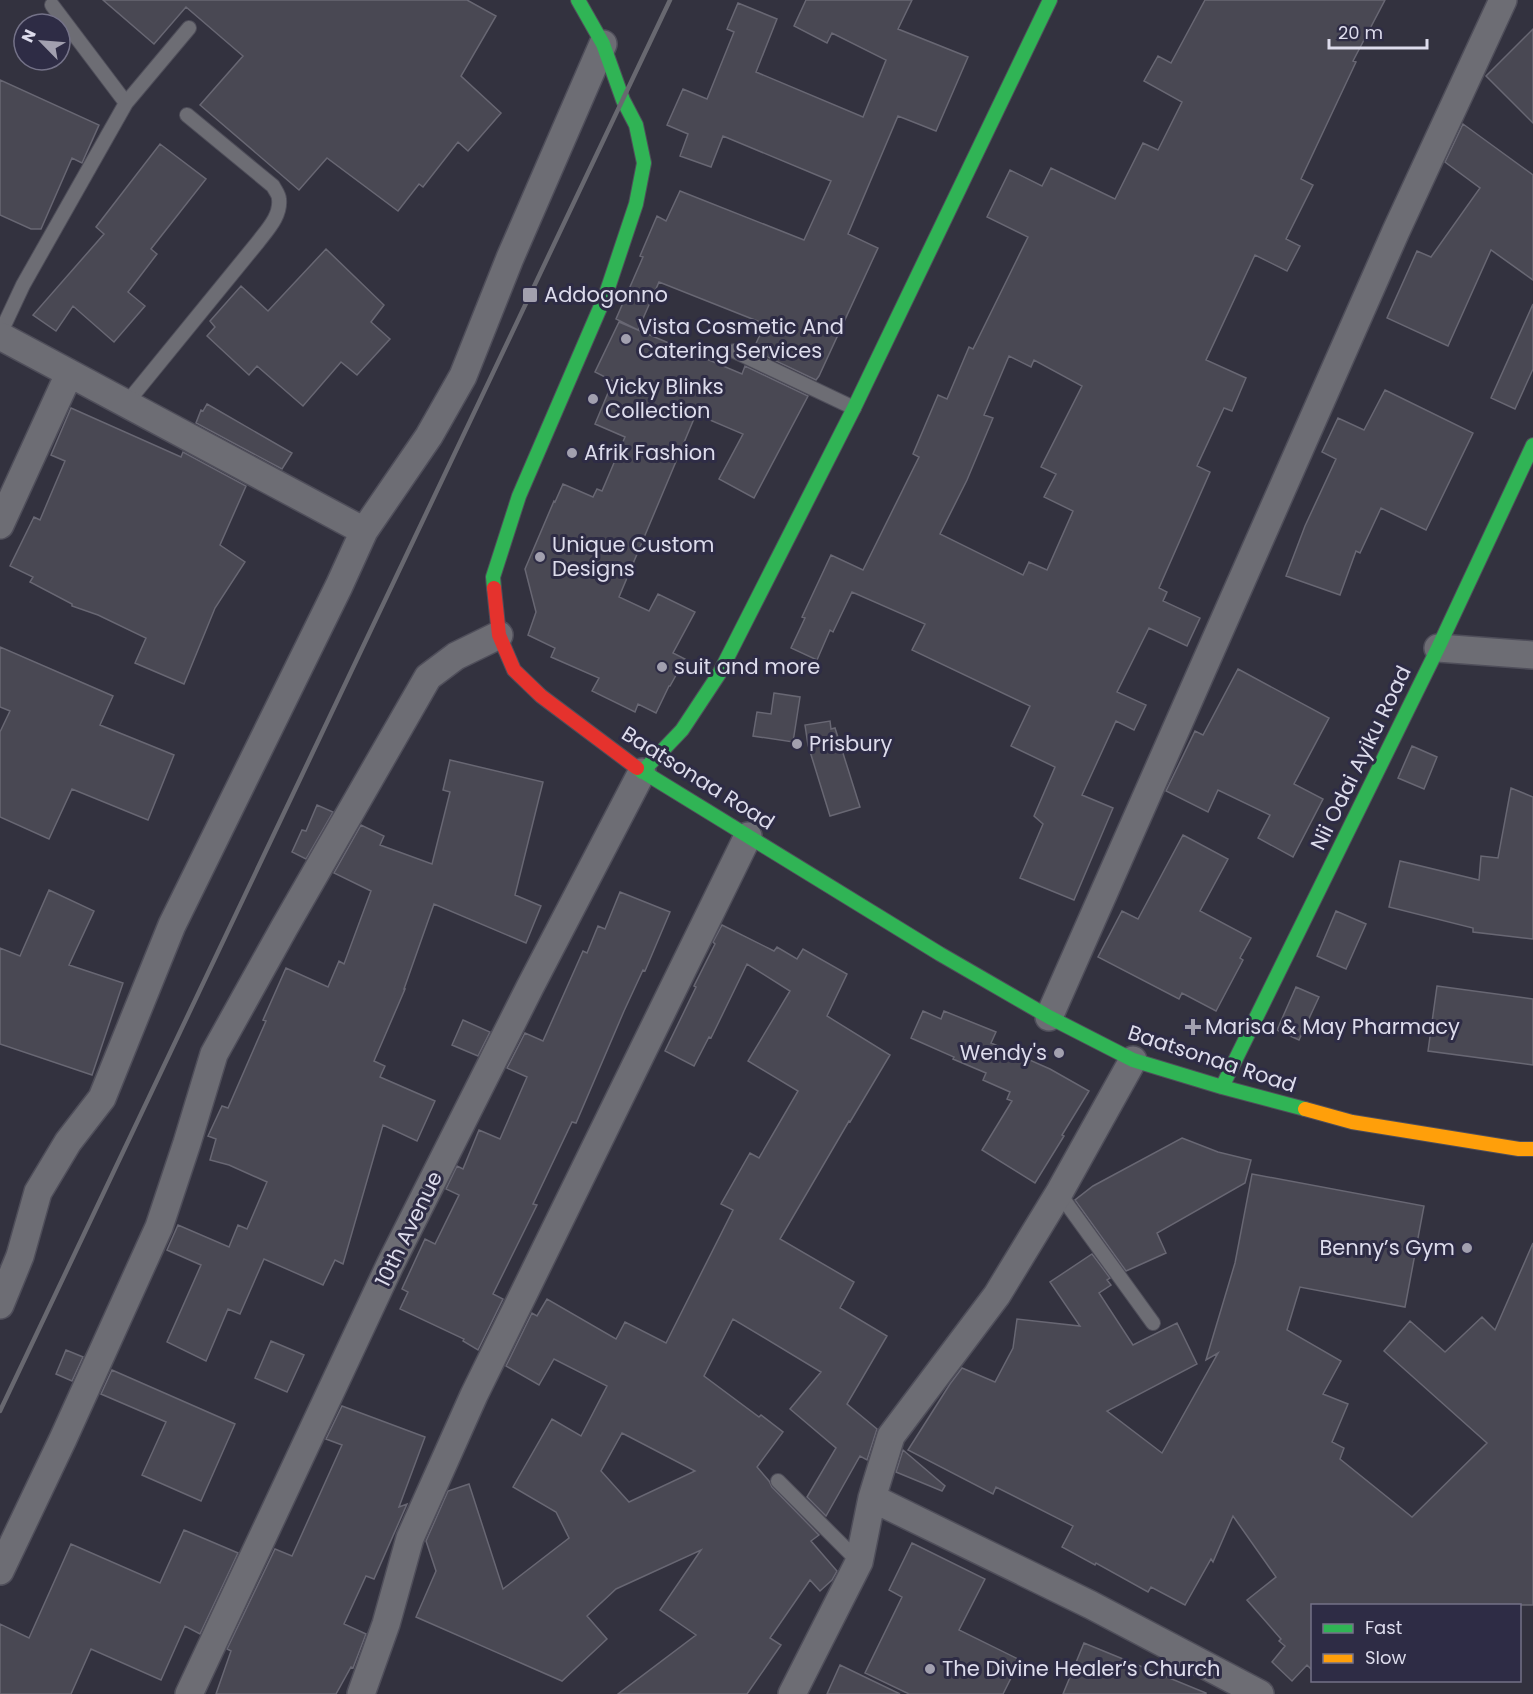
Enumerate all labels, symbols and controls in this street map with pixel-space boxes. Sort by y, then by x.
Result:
north arrow [12,12,72,72]
scale bar [1329,12,1426,50]
text: 20 m [1338,20,1383,45]
text: N [16,26,42,46]
place label: Addogonno [544,280,668,309]
marker: Addogonno [521,286,539,304]
place label: Vista Cosmetic And Catering Services [638,312,844,365]
marker: Vista Cosmetic And Catering Services [619,332,633,346]
place label: Vicky Blinks Collection [605,372,724,425]
marker: Vicky Blinks Collection [586,392,600,406]
place label: Afrik Fashion [584,438,716,467]
marker: Afrik Fashion [565,446,579,460]
place label: Unique Custom Designs [552,530,714,583]
marker: Unique Custom Designs [533,550,547,564]
place label: suit and more [674,652,820,681]
marker: suit and more [655,660,669,674]
street label: Nii Odai Ayiku Road [1303,661,1418,855]
street label: Baatsonaa Road [616,719,780,836]
place label: Prisbury [809,729,893,758]
marker: Prisbury [790,737,804,751]
place label: Marisa & May Pharmacy [1205,1012,1460,1041]
street label: Baatsonaa Road [1124,1018,1300,1099]
marker: Marisa & May Pharmacy [1186,1020,1200,1034]
place label: Wendy's [960,1038,1047,1067]
marker: Wendy's [1052,1046,1066,1060]
street label: 10th Avenue [368,1166,449,1292]
place label: Benny’s Gym [1319,1233,1455,1262]
marker: Benny’s Gym [1460,1241,1474,1255]
legend [1311,1604,1521,1682]
text: Fast [1365,1615,1402,1640]
text: Slow [1365,1645,1407,1670]
place label: The Divine Healer’s Church [942,1654,1221,1683]
marker: The Divine Healer’s Church [923,1662,937,1676]

